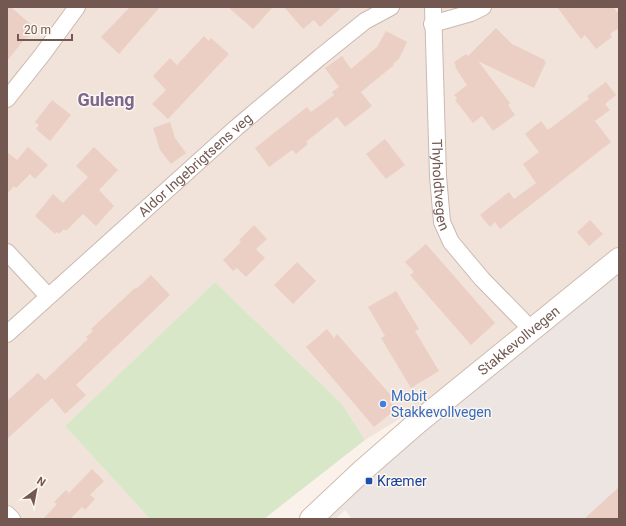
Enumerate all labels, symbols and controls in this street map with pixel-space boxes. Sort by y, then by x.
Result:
scale bar [18,16,72,42]
text: 20 m [24,23,51,37]
district label: Guleng [77,89,135,110]
street label: Aldor Ingebrigtsens veg [135,110,255,220]
street label: Thyholdtvegen [429,139,453,233]
street label: Stakkevollvegen [475,303,563,378]
place label: Mobit Stakkevollvegen [391,388,492,420]
marker: Mobit Stakkevollvegen [378,399,388,409]
north arrow [16,470,56,510]
place label: Kræmer [377,473,427,489]
text: N [34,474,48,490]
marker: Kræmer [364,476,374,486]

